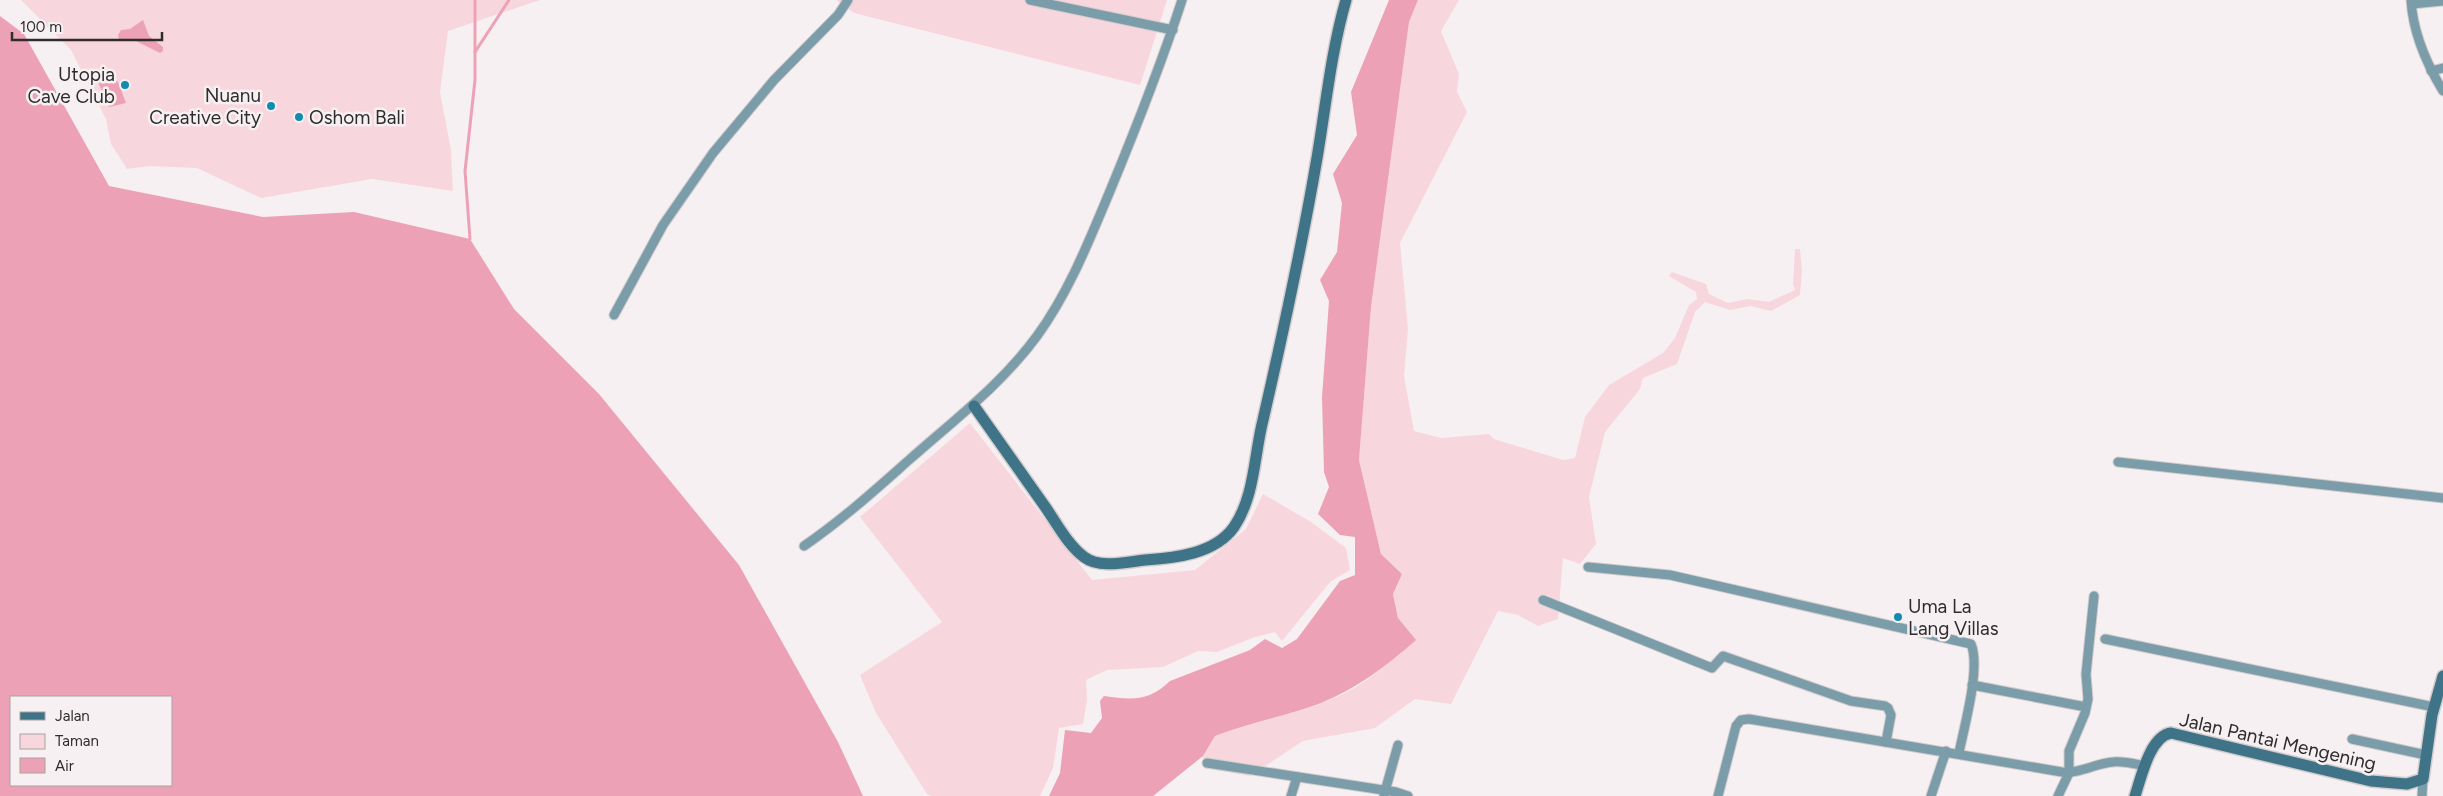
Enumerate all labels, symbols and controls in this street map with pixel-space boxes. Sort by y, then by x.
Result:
scale bar [12,10,162,42]
text: 100 m [20,18,62,36]
place label: Utopia Cave Club [27,63,115,108]
marker: Utopia Cave Club [119,79,131,91]
place label: Nuanu Creative City [149,84,261,129]
marker: Nuanu Creative City [265,100,277,112]
place label: Oshom Bali [309,106,405,129]
marker: Oshom Bali [293,111,305,123]
place label: Uma La Lang Villas [1908,595,1999,640]
marker: Uma La Lang Villas [1892,611,1904,623]
legend [10,696,172,786]
text: Jalan [55,707,90,725]
street label: Jalan Pantai Mengening [2177,708,2378,775]
text: Taman [55,732,99,750]
text: Air [55,757,74,775]

